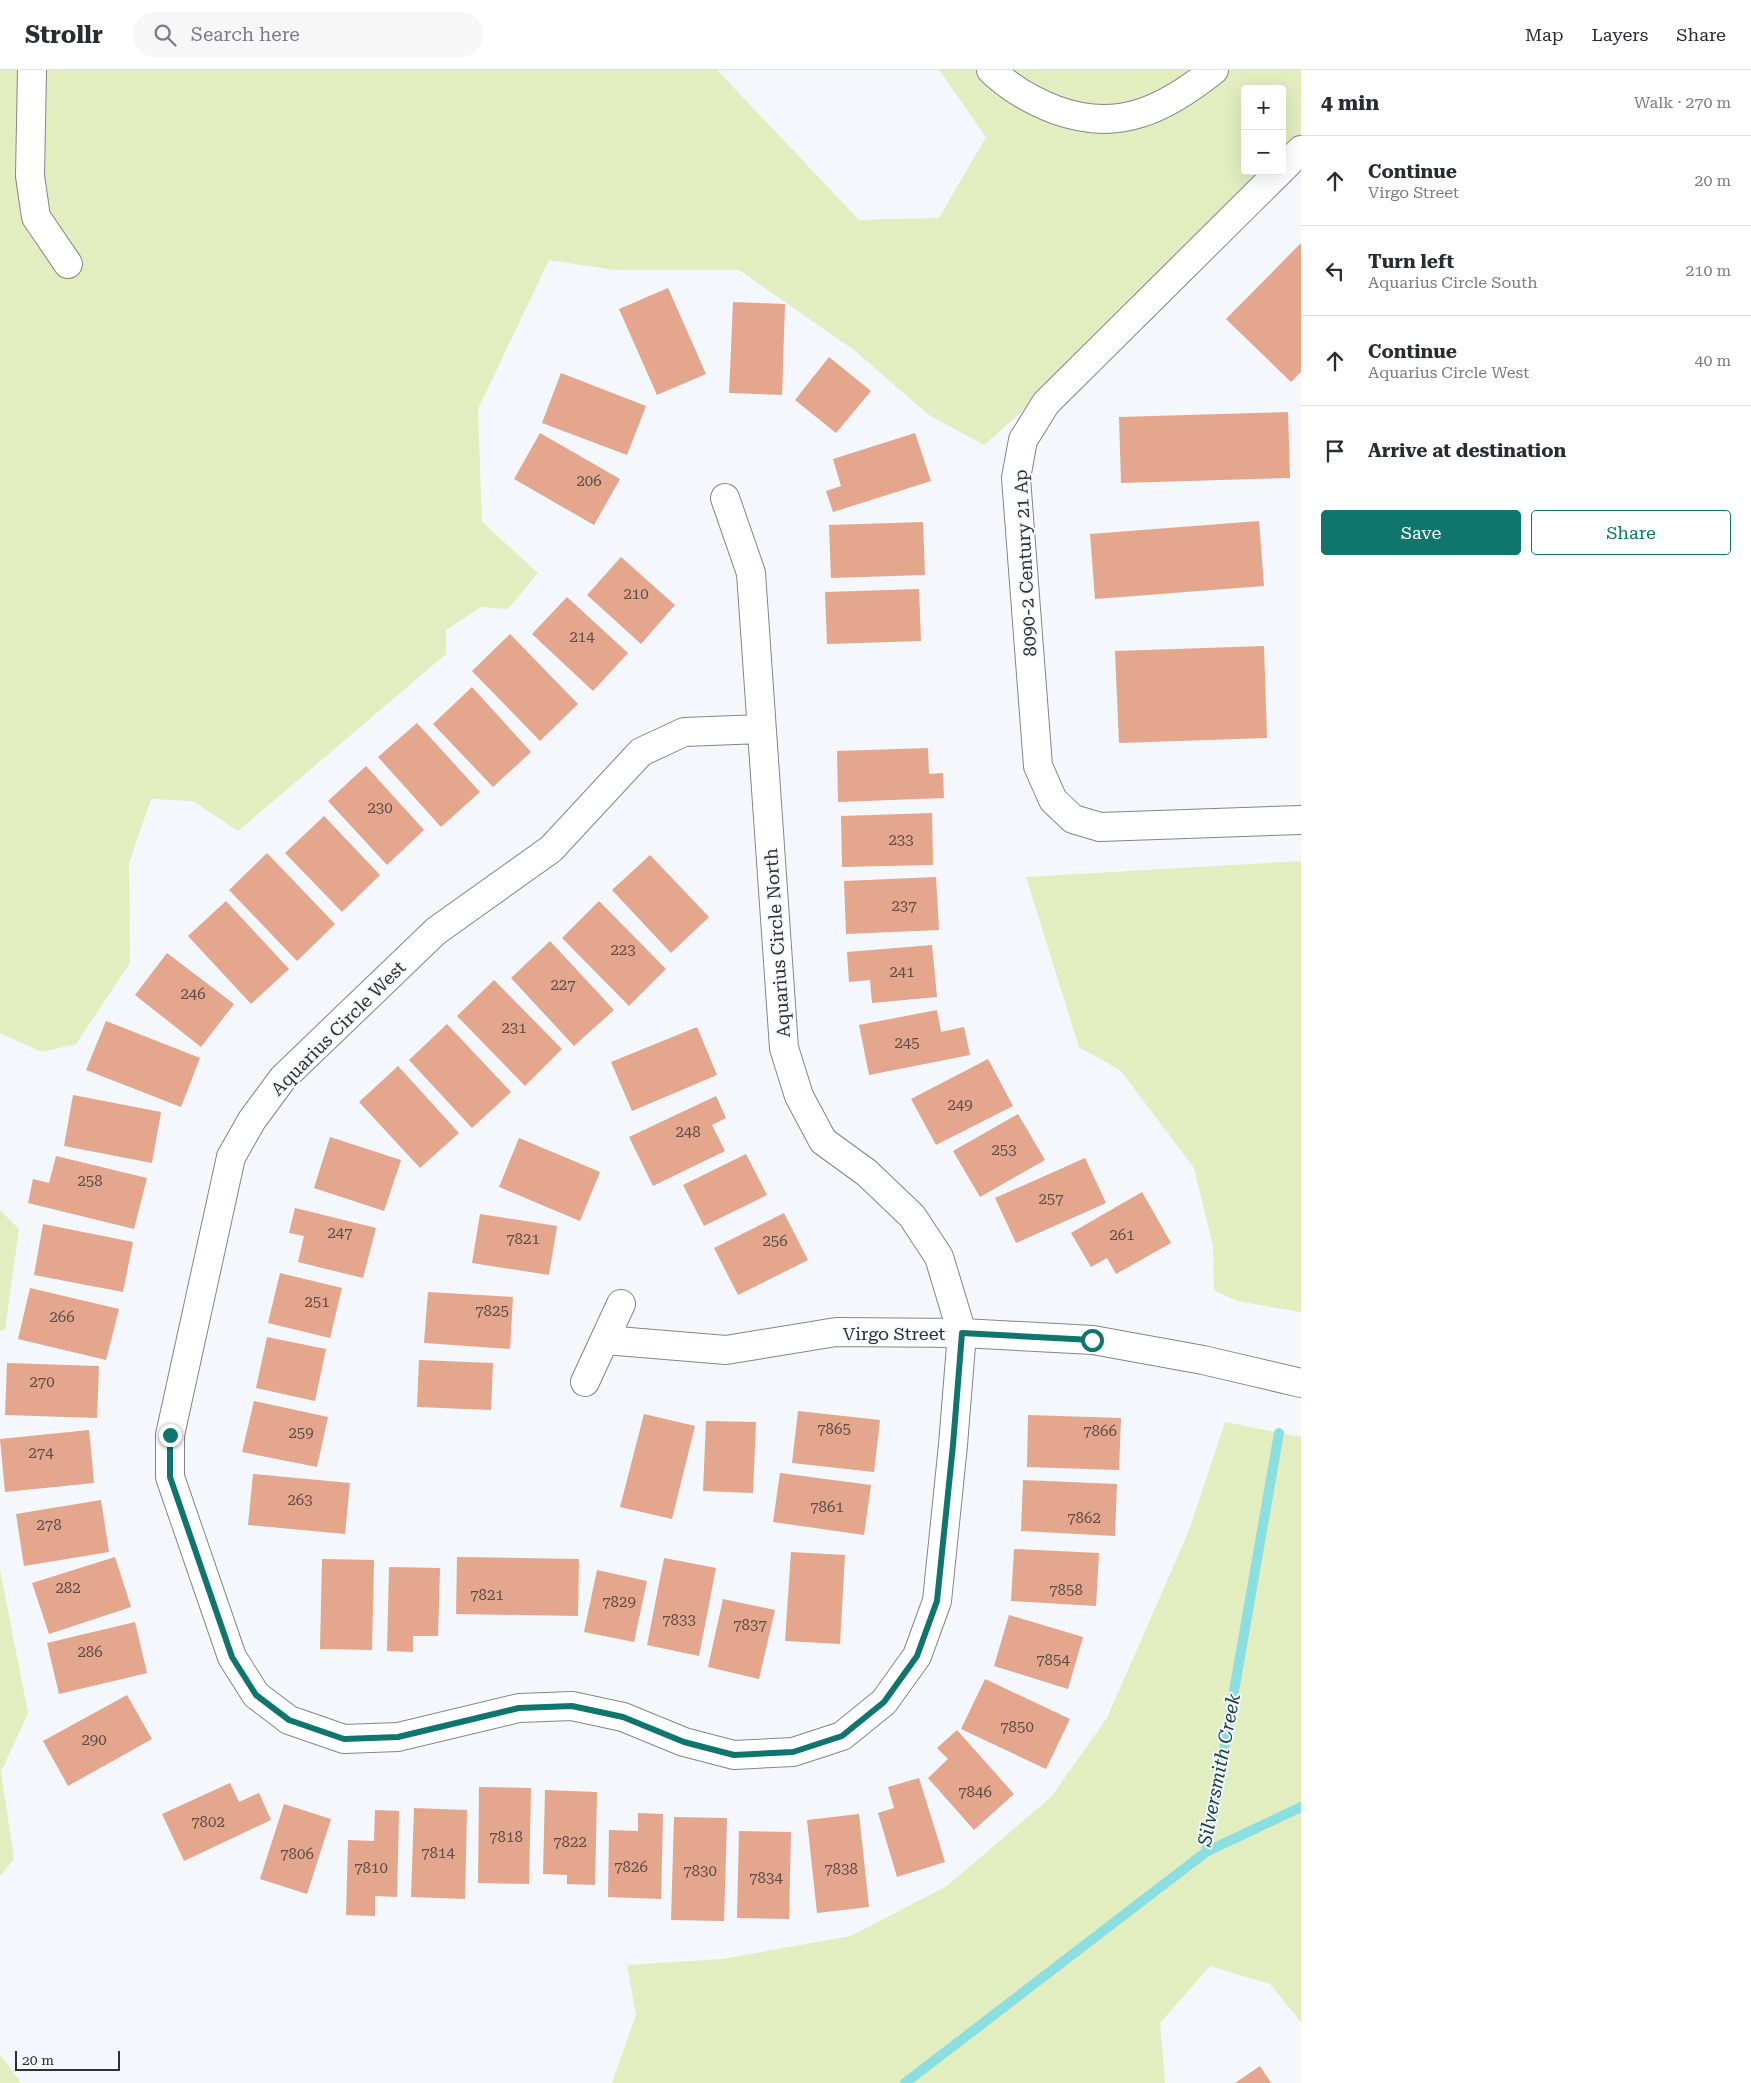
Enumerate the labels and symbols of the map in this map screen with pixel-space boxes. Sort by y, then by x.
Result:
street label: 8090-2 Century 21 Ap [1010,469,1040,657]
house number: 206 [576,472,602,490]
house number: 210 [623,585,649,603]
house number: 214 [569,628,595,646]
house number: 230 [367,799,393,817]
house number: 233 [888,831,914,849]
street label: Aquarius Circle North [760,847,794,1038]
house number: 237 [891,897,917,915]
house number: 223 [610,941,636,959]
street label: Aquarius Circle West [266,956,410,1100]
house number: 241 [889,963,915,981]
house number: 227 [550,976,576,994]
house number: 246 [180,985,206,1003]
house number: 231 [501,1019,527,1037]
house number: 245 [894,1034,920,1052]
house number: 249 [947,1096,973,1114]
house number: 248 [675,1123,701,1141]
house number: 253 [991,1141,1017,1159]
house number: 258 [77,1172,103,1190]
house number: 257 [1038,1190,1064,1208]
house number: 247 [327,1224,353,1242]
house number: 261 [1109,1226,1135,1244]
house number: 7821 [506,1230,540,1248]
house number: 256 [762,1232,788,1250]
house number: 251 [304,1293,330,1311]
house number: 7825 [475,1302,509,1320]
house number: 266 [49,1308,75,1326]
street label: Virgo Street [843,1323,946,1344]
route start [1081,1329,1104,1352]
house number: 270 [29,1373,55,1391]
house number: 7865 [817,1420,851,1438]
house number: 7866 [1083,1422,1117,1440]
route end [159,1424,182,1447]
house number: 259 [288,1424,314,1442]
house number: 274 [28,1444,54,1462]
house number: 263 [287,1491,313,1509]
house number: 7861 [810,1498,844,1516]
house number: 7862 [1067,1509,1101,1527]
house number: 278 [36,1516,62,1534]
house number: 282 [55,1579,81,1597]
house number: 7858 [1049,1581,1083,1599]
house number: 7821 [470,1586,504,1604]
house number: 7829 [602,1593,636,1611]
house number: 7833 [662,1611,696,1629]
house number: 7837 [733,1616,767,1634]
house number: 286 [77,1643,103,1661]
house number: 7854 [1036,1651,1070,1669]
water label: Silversmith Creek [1193,1691,1245,1849]
house number: 7850 [1000,1718,1034,1736]
house number: 290 [81,1731,107,1749]
house number: 7846 [958,1783,992,1801]
house number: 7802 [191,1813,225,1831]
house number: 7818 [489,1828,523,1846]
house number: 7822 [553,1833,587,1851]
house number: 7814 [421,1844,455,1862]
house number: 7806 [280,1845,314,1863]
house number: 7826 [614,1858,648,1876]
house number: 7810 [354,1859,388,1877]
house number: 7838 [824,1860,858,1878]
house number: 7830 [683,1862,717,1880]
house number: 7834 [749,1869,783,1887]
scale bar [15,2048,120,2071]

